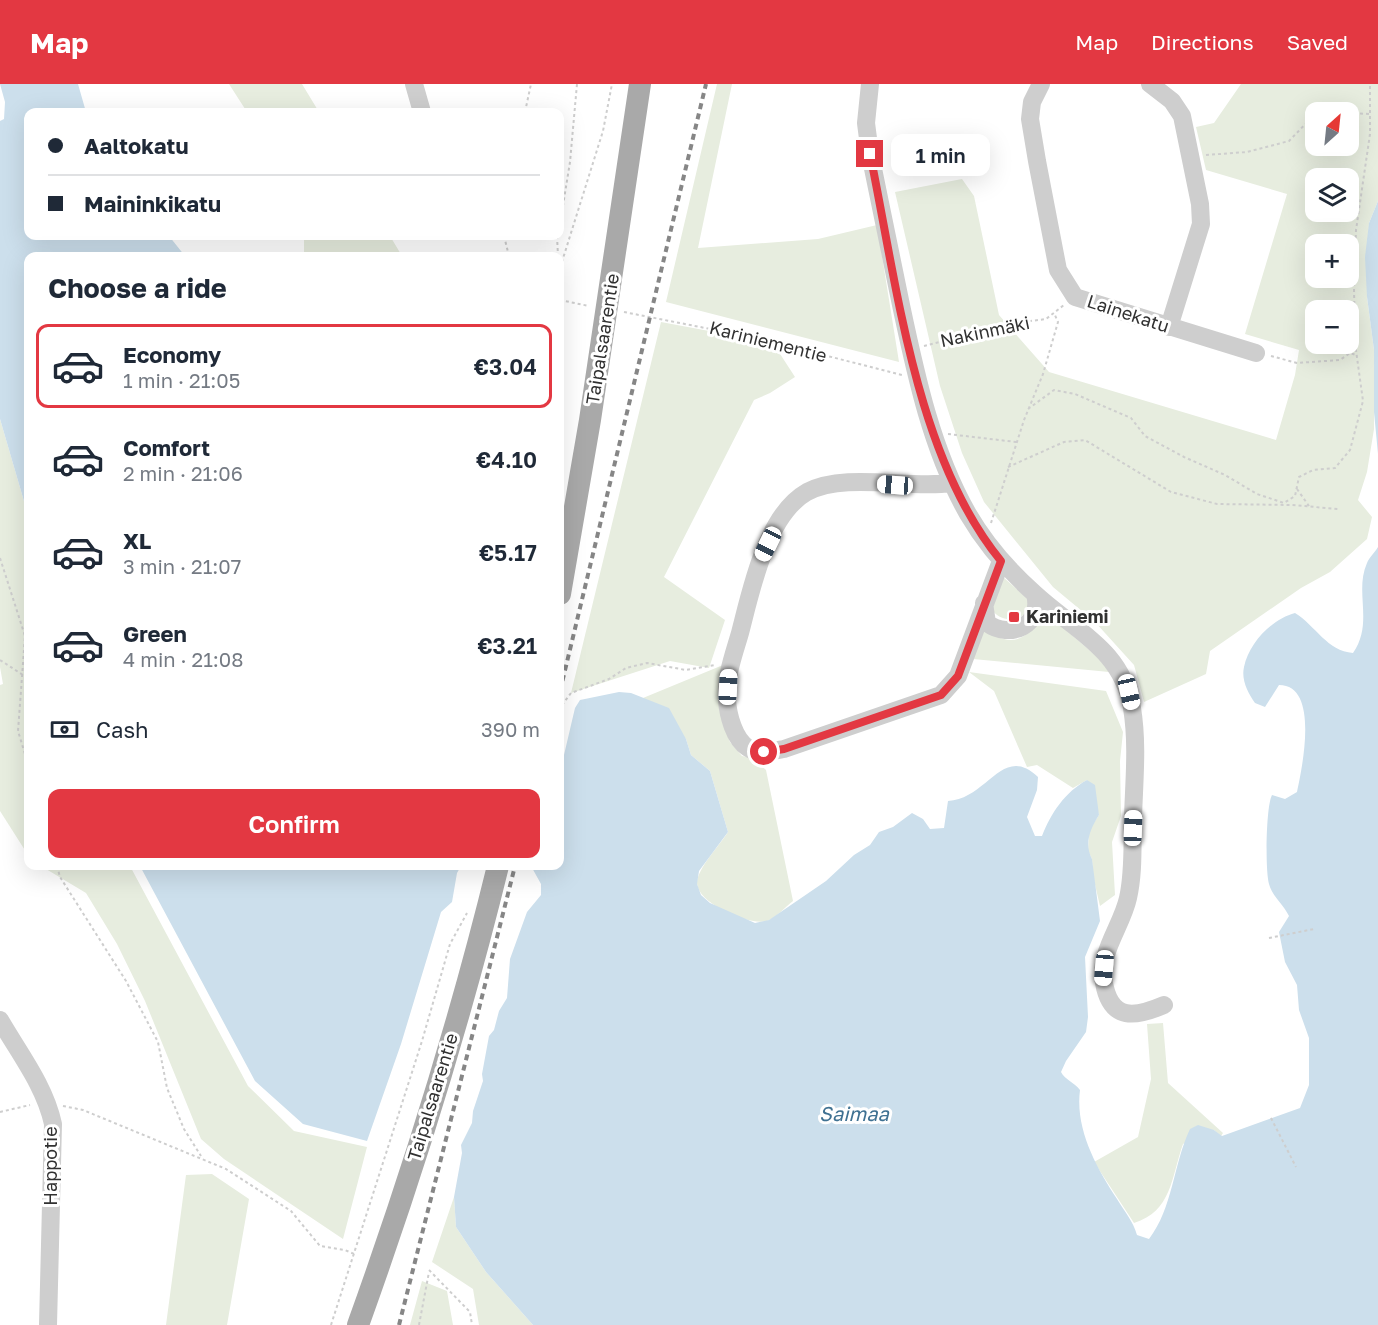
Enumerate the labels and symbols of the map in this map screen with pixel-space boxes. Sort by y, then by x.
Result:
north arrow [1305,102,1359,156]
callout: 1 min [891,133,990,175]
route end [856,140,883,167]
street label: Taipalsaarentie [581,272,623,406]
street label: Lainekatu [1084,289,1172,337]
street label: Nakinmäki [938,311,1032,351]
street label: Kariniementie [707,316,829,366]
car [876,475,914,495]
car [752,524,784,564]
place label: Kariniemi [1026,605,1108,627]
marker: Kariniemi [1007,610,1021,624]
car [718,669,738,705]
car [1116,672,1142,712]
route start [750,738,777,765]
car [1123,810,1143,846]
car [1093,949,1115,987]
street label: Taipalsaarentie [402,1030,462,1163]
water label: Saimaa [819,1101,890,1125]
street label: Happotie [39,1126,61,1206]

